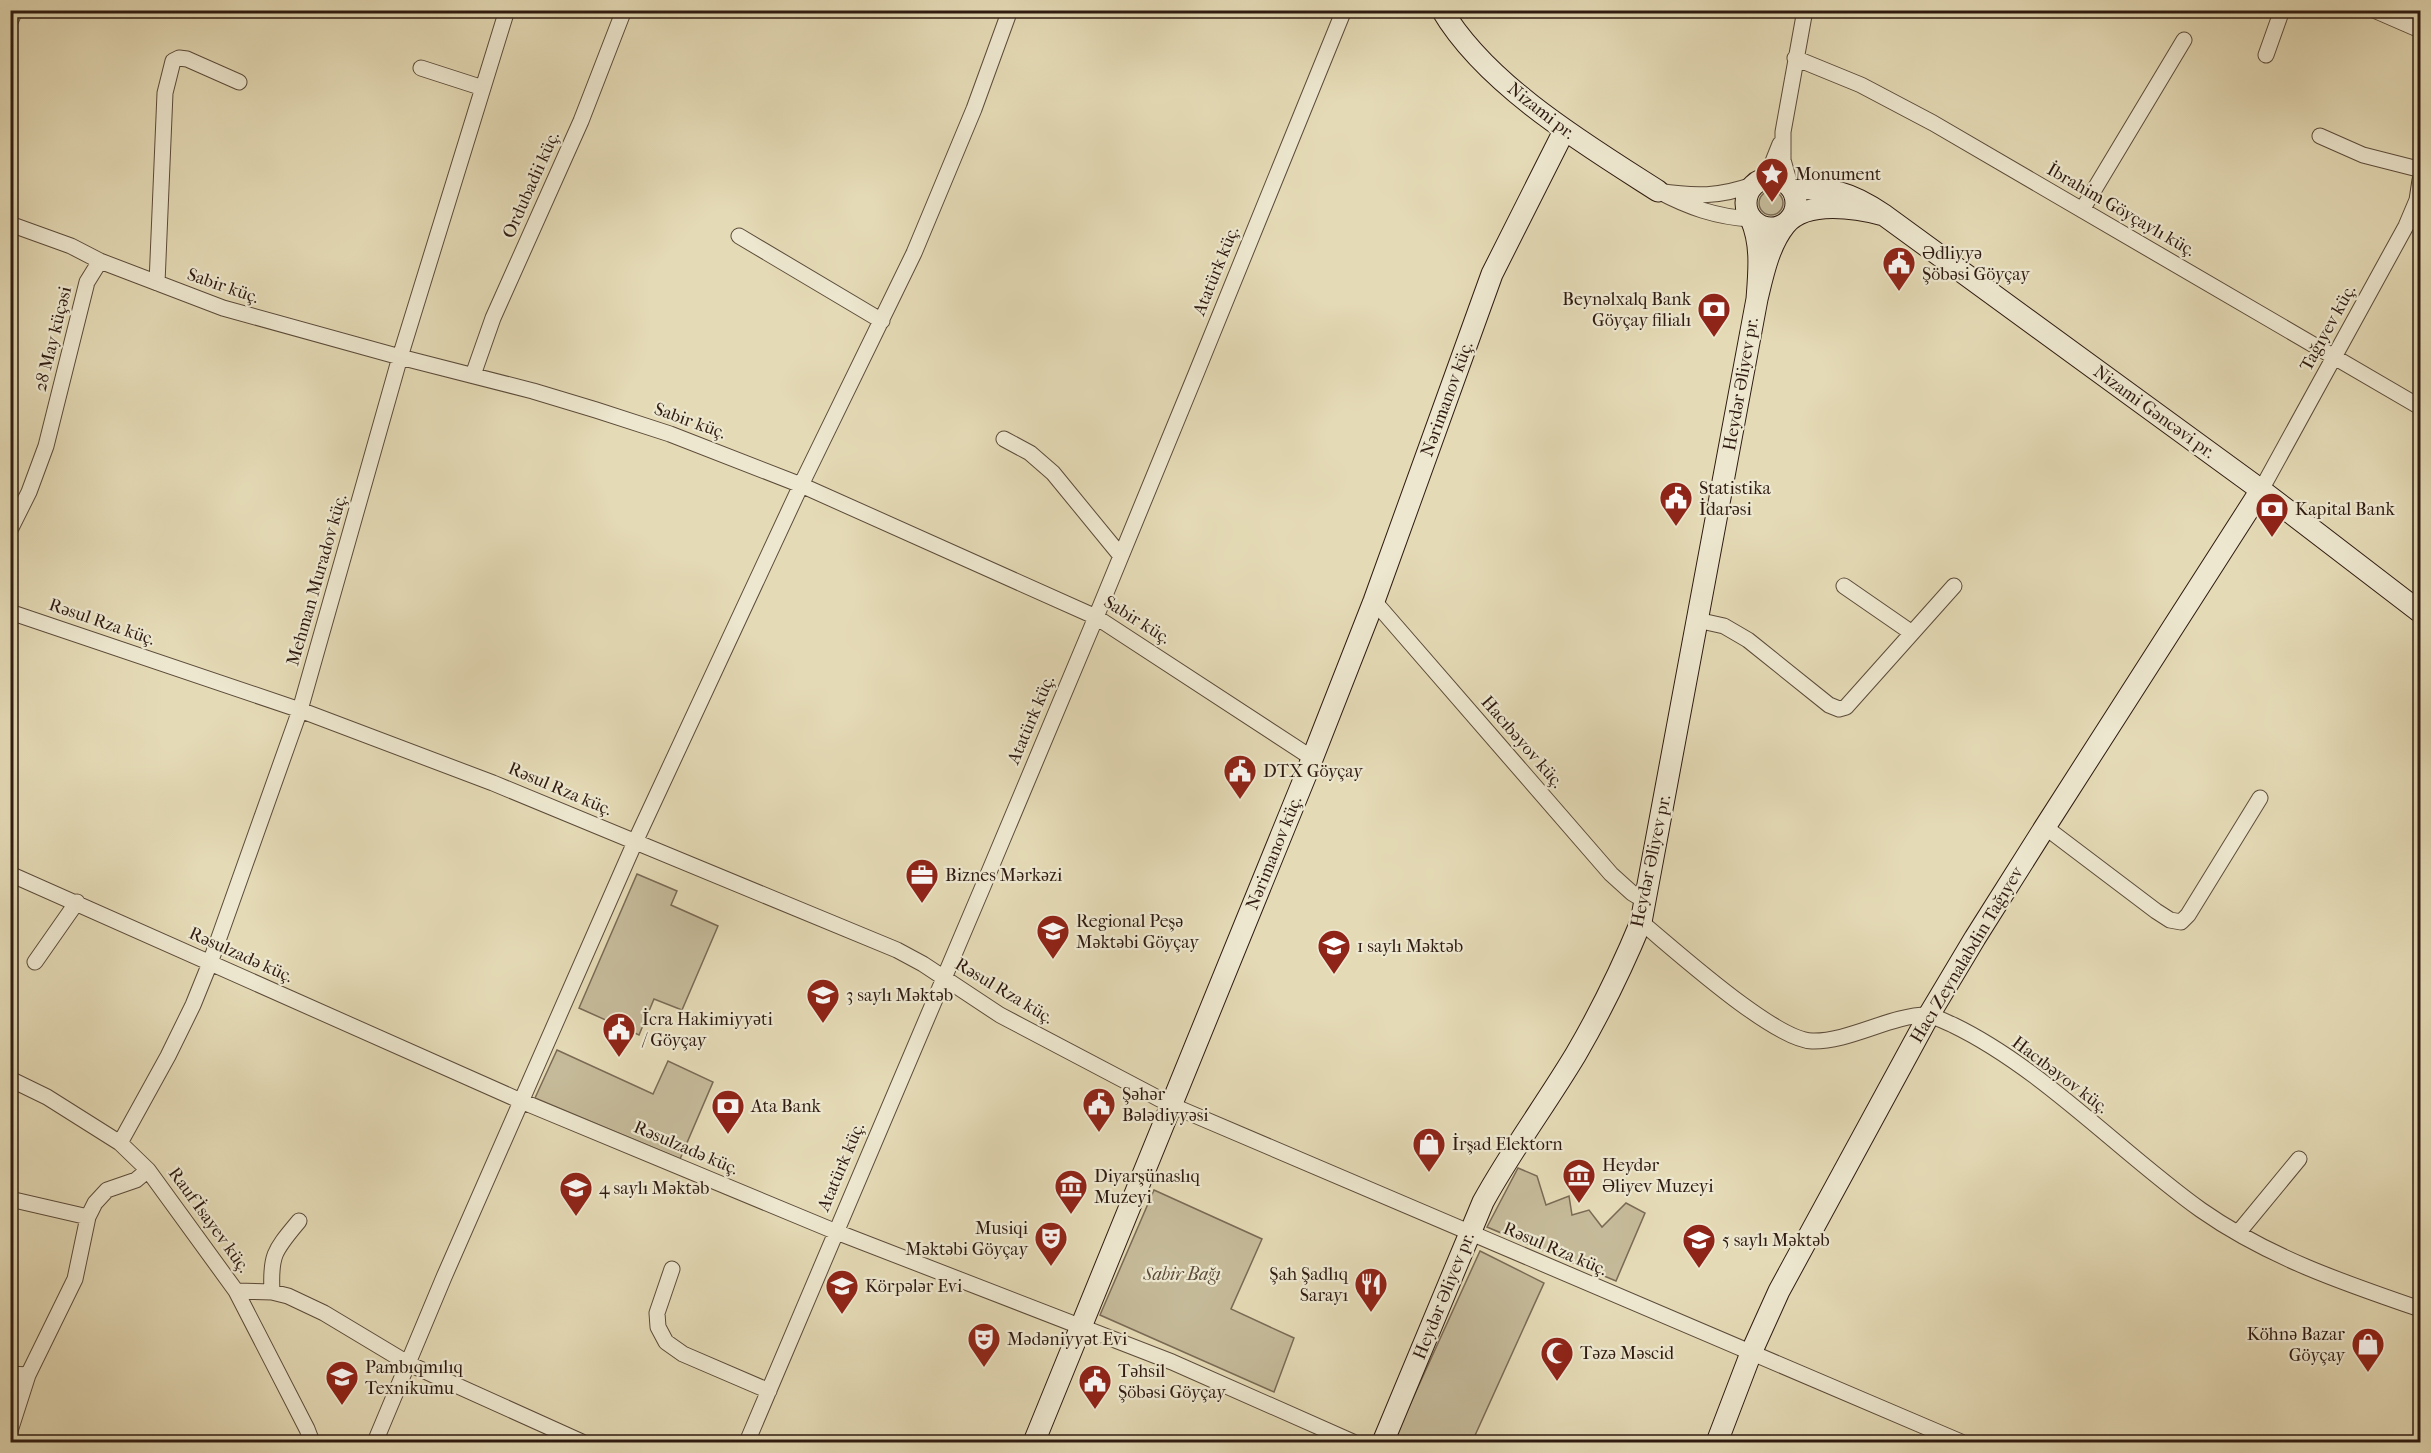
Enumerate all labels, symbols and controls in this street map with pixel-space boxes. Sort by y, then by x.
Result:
street label: Nizami pr. [1503,78,1579,144]
street label: Ordubadii küç. [498,128,564,242]
place icon: Monument [1754,156,1790,203]
street label: İbrahim Göyçaylı küç. [2043,158,2199,261]
place label: Monument [1795,164,1882,185]
street label: Atatürk küç. [1188,223,1243,320]
place label: Ədliyyə Şöbəsi Göyçay [1922,243,2031,285]
public building icon: Ədliyyə Şöbəsi Göyçay [1881,245,1917,292]
street label: Sabir küç. [184,264,262,308]
street label: Tağıyev küç. [2296,281,2360,375]
street label: 28 May küçəsi [30,284,76,394]
place label: Beynəlxalq Bank Göyçay filialı [1562,289,1692,331]
bank icon: Beynəlxalq Bank Göyçay filialı [1696,291,1732,338]
street label: Heydər Əliyev pr. [1719,316,1763,452]
street label: Nərimanov küç. [1416,339,1478,459]
street label: Nizami Gəncəvi pr. [2089,361,2219,463]
street label: Sabir küç. [651,398,729,444]
place label: Statistika İdarəsi [1699,478,1771,520]
public building icon: Statistika İdarəsi [1658,480,1694,527]
bank icon: Kapital Bank [2254,491,2290,538]
street label: Mehman Muradov küç. [282,492,352,668]
place label: Kapital Bank [2295,499,2396,520]
street label: Sabir küç. [1100,591,1174,649]
street label: Rəsul Rza küç. [46,594,158,650]
street label: Atatürk küç. [1003,672,1059,768]
street label: Hacıbəyov küç. [1476,692,1568,792]
public building icon: DTX Göyçay [1222,753,1258,800]
street label: Rəsul Rza küç. [505,758,615,820]
place label: DTX Göyçay [1263,761,1364,782]
street label: Nərimanov küç. [1242,793,1306,913]
street label: Heydər Əliyev pr. [1627,793,1675,929]
office icon: Biznes Mərkəzi [904,857,940,904]
street label: Hacı Zeynalabdin Tağıyev [1906,862,2028,1047]
place label: Biznes Mərkəzi [945,865,1063,886]
place label: Regional Peşə Məktəbi Göyçay [1076,911,1200,953]
school or university icon: Regional Peşə Məktəbi Göyçay [1035,913,1071,960]
street label: Rəsulzadə küç. [186,923,296,987]
school or university icon: 1 saylı Məktəb [1316,928,1352,975]
place label: 1 saylı Məktəb [1357,936,1463,957]
street label: Rəsul Rza küç. [951,953,1057,1029]
school or university icon: 3 saylı Məktəb [805,977,841,1024]
place label: 3 saylı Məktəb [846,985,953,1006]
place label: İcra Hakimiyyəti / Göyçay [641,1008,774,1051]
public building icon: İcra Hakimiyyəti / Göyçay [601,1011,637,1058]
street label: Hacıbəyov küç. [2008,1032,2112,1118]
place label: Şəhər Bələdiyyəsi [1122,1084,1209,1126]
public building icon: Şəhər Bələdiyyəsi [1081,1086,1117,1133]
bank icon: Ata Bank [710,1088,746,1135]
place label: Ata Bank [750,1096,822,1117]
street label: Rəsulzadə küç. [631,1117,741,1179]
street label: Atatürk küç. [813,1119,869,1215]
shop icon: İrşad Elektorn [1411,1126,1447,1173]
place label: İrşad Elektorn [1452,1133,1563,1155]
place label: Heydər Əliyev Muzeyi [1602,1155,1714,1197]
museum icon: Heydər Əliyev Muzeyi [1561,1157,1597,1204]
street label: Rauf İsayev küç. [164,1163,255,1277]
place label: Diyarşünaslıq Muzeyi [1094,1166,1201,1208]
museum icon: Diyarşünaslıq Muzeyi [1053,1168,1089,1215]
school or university icon: 4 saylı Məktəb [558,1170,594,1217]
place label: 4 saylı Məktəb [599,1178,709,1199]
place label: Musiqi Məktəbi Göyçay [905,1218,1029,1260]
street label: Rəsul Rza küç. [1500,1218,1610,1280]
theatre icon: Musiqi Məktəbi Göyçay [1033,1220,1069,1267]
school or university icon: 5 saylı Məktəb [1681,1222,1717,1269]
street label: Heydər Əliyev pr. [1409,1229,1479,1363]
place label: 5 saylı Məktəb [1722,1230,1830,1251]
park label: Sabir Bağı [1142,1264,1221,1285]
place label: Şah Şadlıq Sarayı [1269,1264,1349,1306]
restaurant icon: Şah Şadlıq Sarayı [1353,1266,1389,1313]
school or university icon: Körpələr Evi [824,1268,860,1315]
place label: Körpələr Evi [865,1276,963,1297]
theatre icon: Mədəniyyət Evi [966,1321,1002,1368]
place label: Köhnə Bazar Göyçay [2247,1324,2346,1366]
shop icon: Köhnə Bazar Göyçay [2350,1326,2386,1373]
place label: Mədəniyyət Evi [1007,1329,1128,1350]
mosque icon: Təzə Məscid [1539,1335,1575,1382]
place label: Təzə Məscid [1580,1343,1674,1364]
place label: Pambıqmılıq Texnikumu [365,1357,464,1399]
school or university icon: Pambıqmılıq Texnikumu [324,1359,360,1406]
place label: Təhsil Şöbəsi Göyçay [1118,1361,1227,1403]
public building icon: Təhsil Şöbəsi Göyçay [1077,1363,1113,1410]

